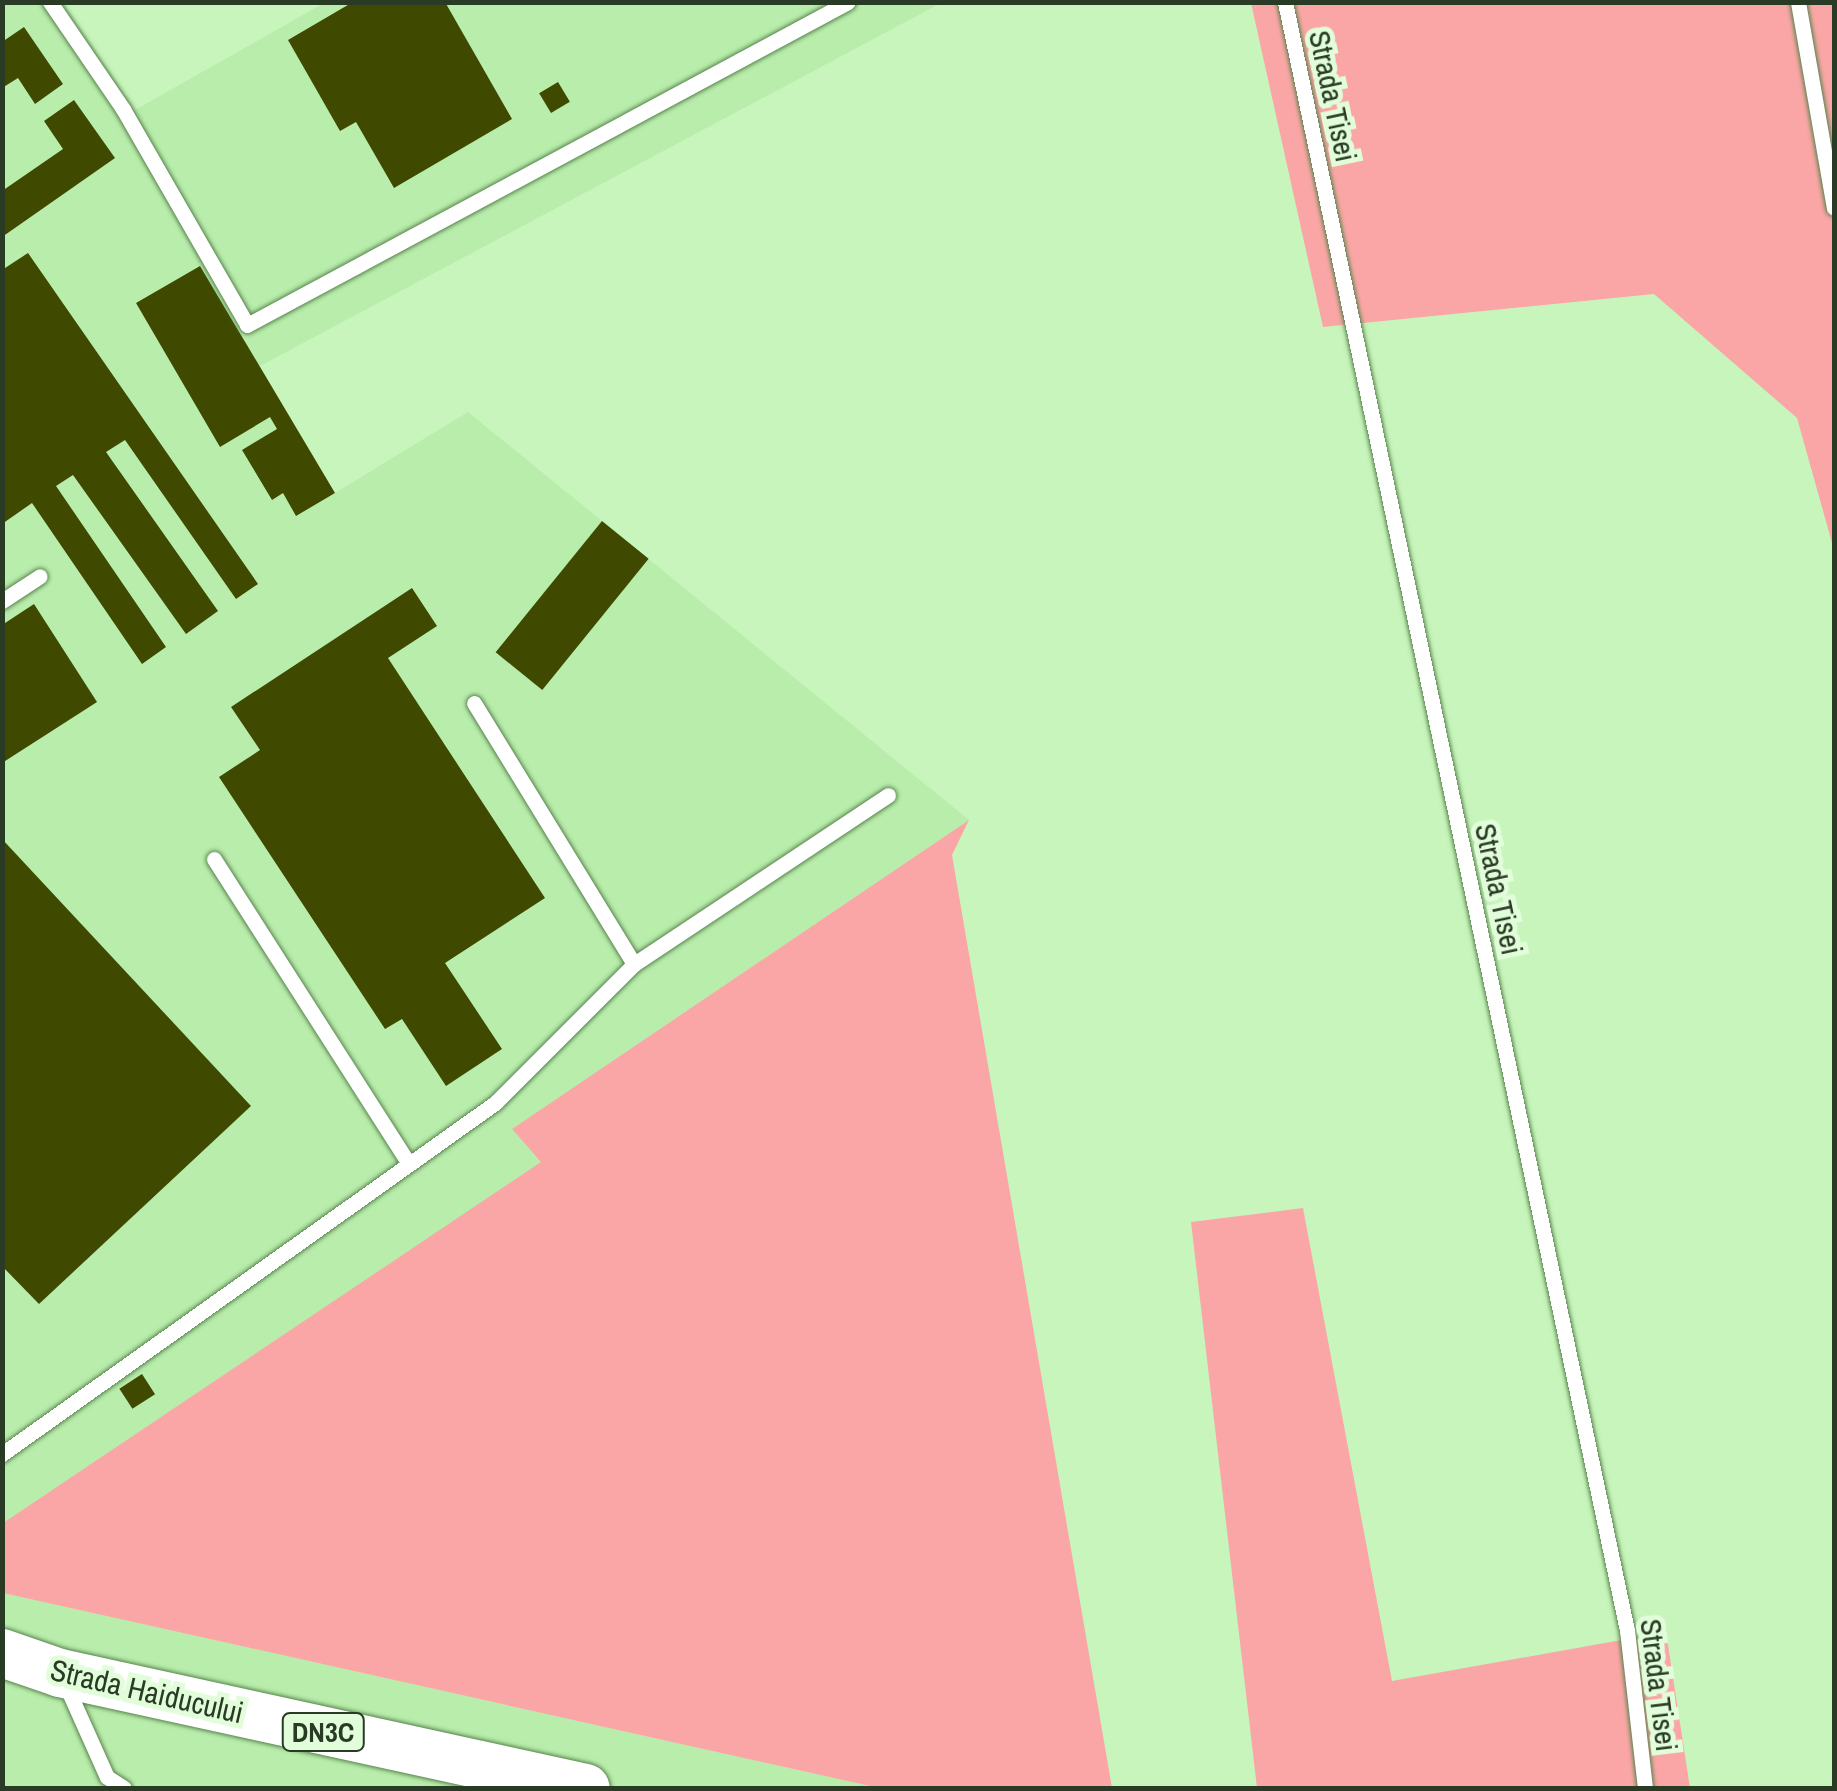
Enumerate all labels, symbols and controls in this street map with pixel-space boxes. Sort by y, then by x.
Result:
street label: Strada Tisei [1302,27,1364,165]
street label: Strada Tisei [1468,820,1530,958]
street label: Strada Tisei [1633,1617,1685,1753]
street label: Strada Haiducului [47,1651,247,1731]
road number: DN3C [280,1709,366,1755]

